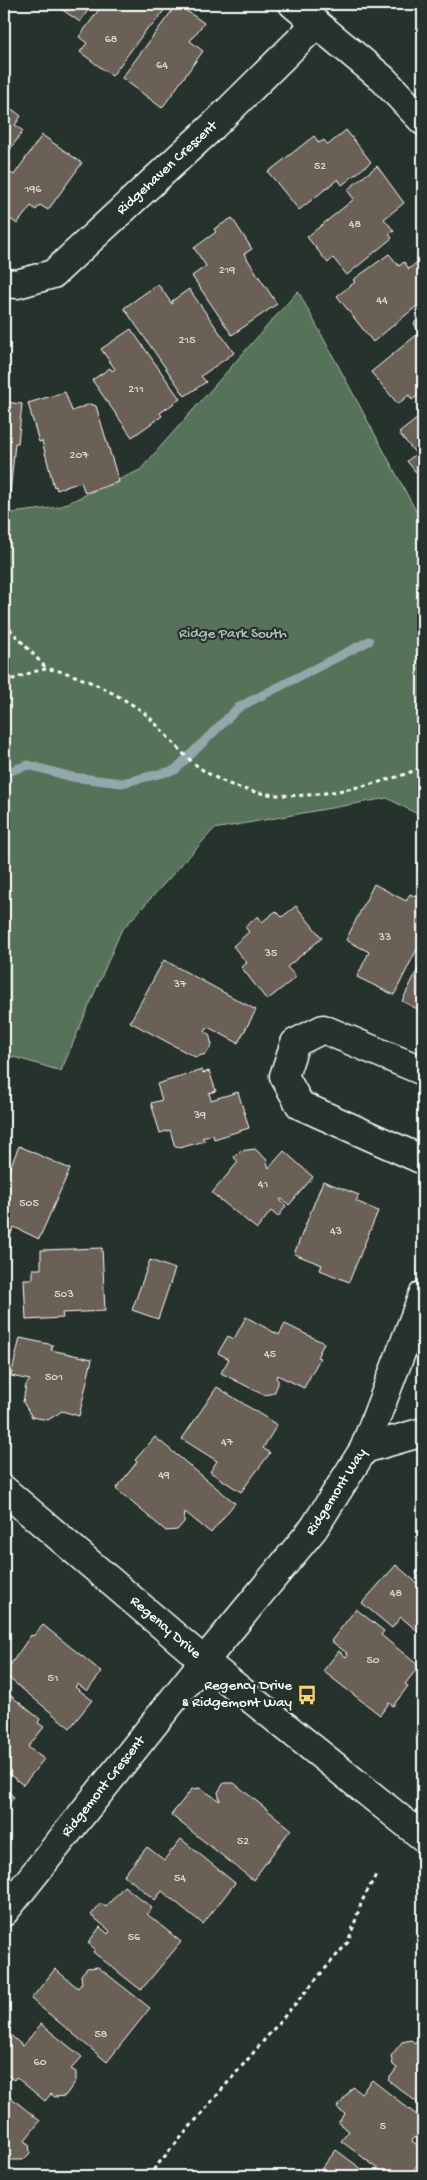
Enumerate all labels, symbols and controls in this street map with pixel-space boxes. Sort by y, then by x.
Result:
house number: 68 [105,33,118,47]
house number: 64 [156,59,168,73]
street label: Ridgehaven Crescent [113,116,223,219]
house number: 52 [314,160,326,174]
house number: 196 [24,183,42,197]
house number: 48 [349,218,362,232]
house number: 219 [219,264,235,278]
house number: 44 [376,294,388,308]
house number: 215 [178,334,196,348]
house number: 211 [128,383,144,397]
house number: 207 [70,449,89,463]
park label: Ridge Park South [179,625,287,643]
house number: 33 [378,931,391,945]
house number: 35 [264,947,277,961]
house number: 37 [173,978,187,992]
house number: 39 [193,1109,206,1123]
house number: 41 [258,1178,268,1192]
house number: 505 [19,1197,39,1211]
house number: 43 [330,1225,342,1239]
house number: 503 [54,1288,74,1302]
house number: 45 [264,1348,276,1362]
house number: 501 [45,1371,63,1385]
house number: 47 [221,1436,234,1450]
street label: Ridgemont Way [302,1445,371,1540]
house number: 49 [158,1469,170,1483]
house number: 48 [390,1587,403,1601]
street label: Regency Drive [126,1592,205,1663]
house number: 50 [366,1654,380,1668]
house number: 51 [47,1672,59,1686]
place label: Regency Drive & Ridgemont Way [182,1677,293,1712]
bus stop icon: Regency Drive & Ridgemont Way [296,1684,318,1706]
street label: Ridgemont Crescent [58,1731,151,1841]
house number: 52 [237,1835,249,1849]
house number: 54 [174,1872,186,1886]
house number: 56 [128,1931,141,1945]
house number: 58 [95,2028,108,2042]
house number: 60 [34,2056,47,2070]
house number: 5 [380,2120,386,2134]

